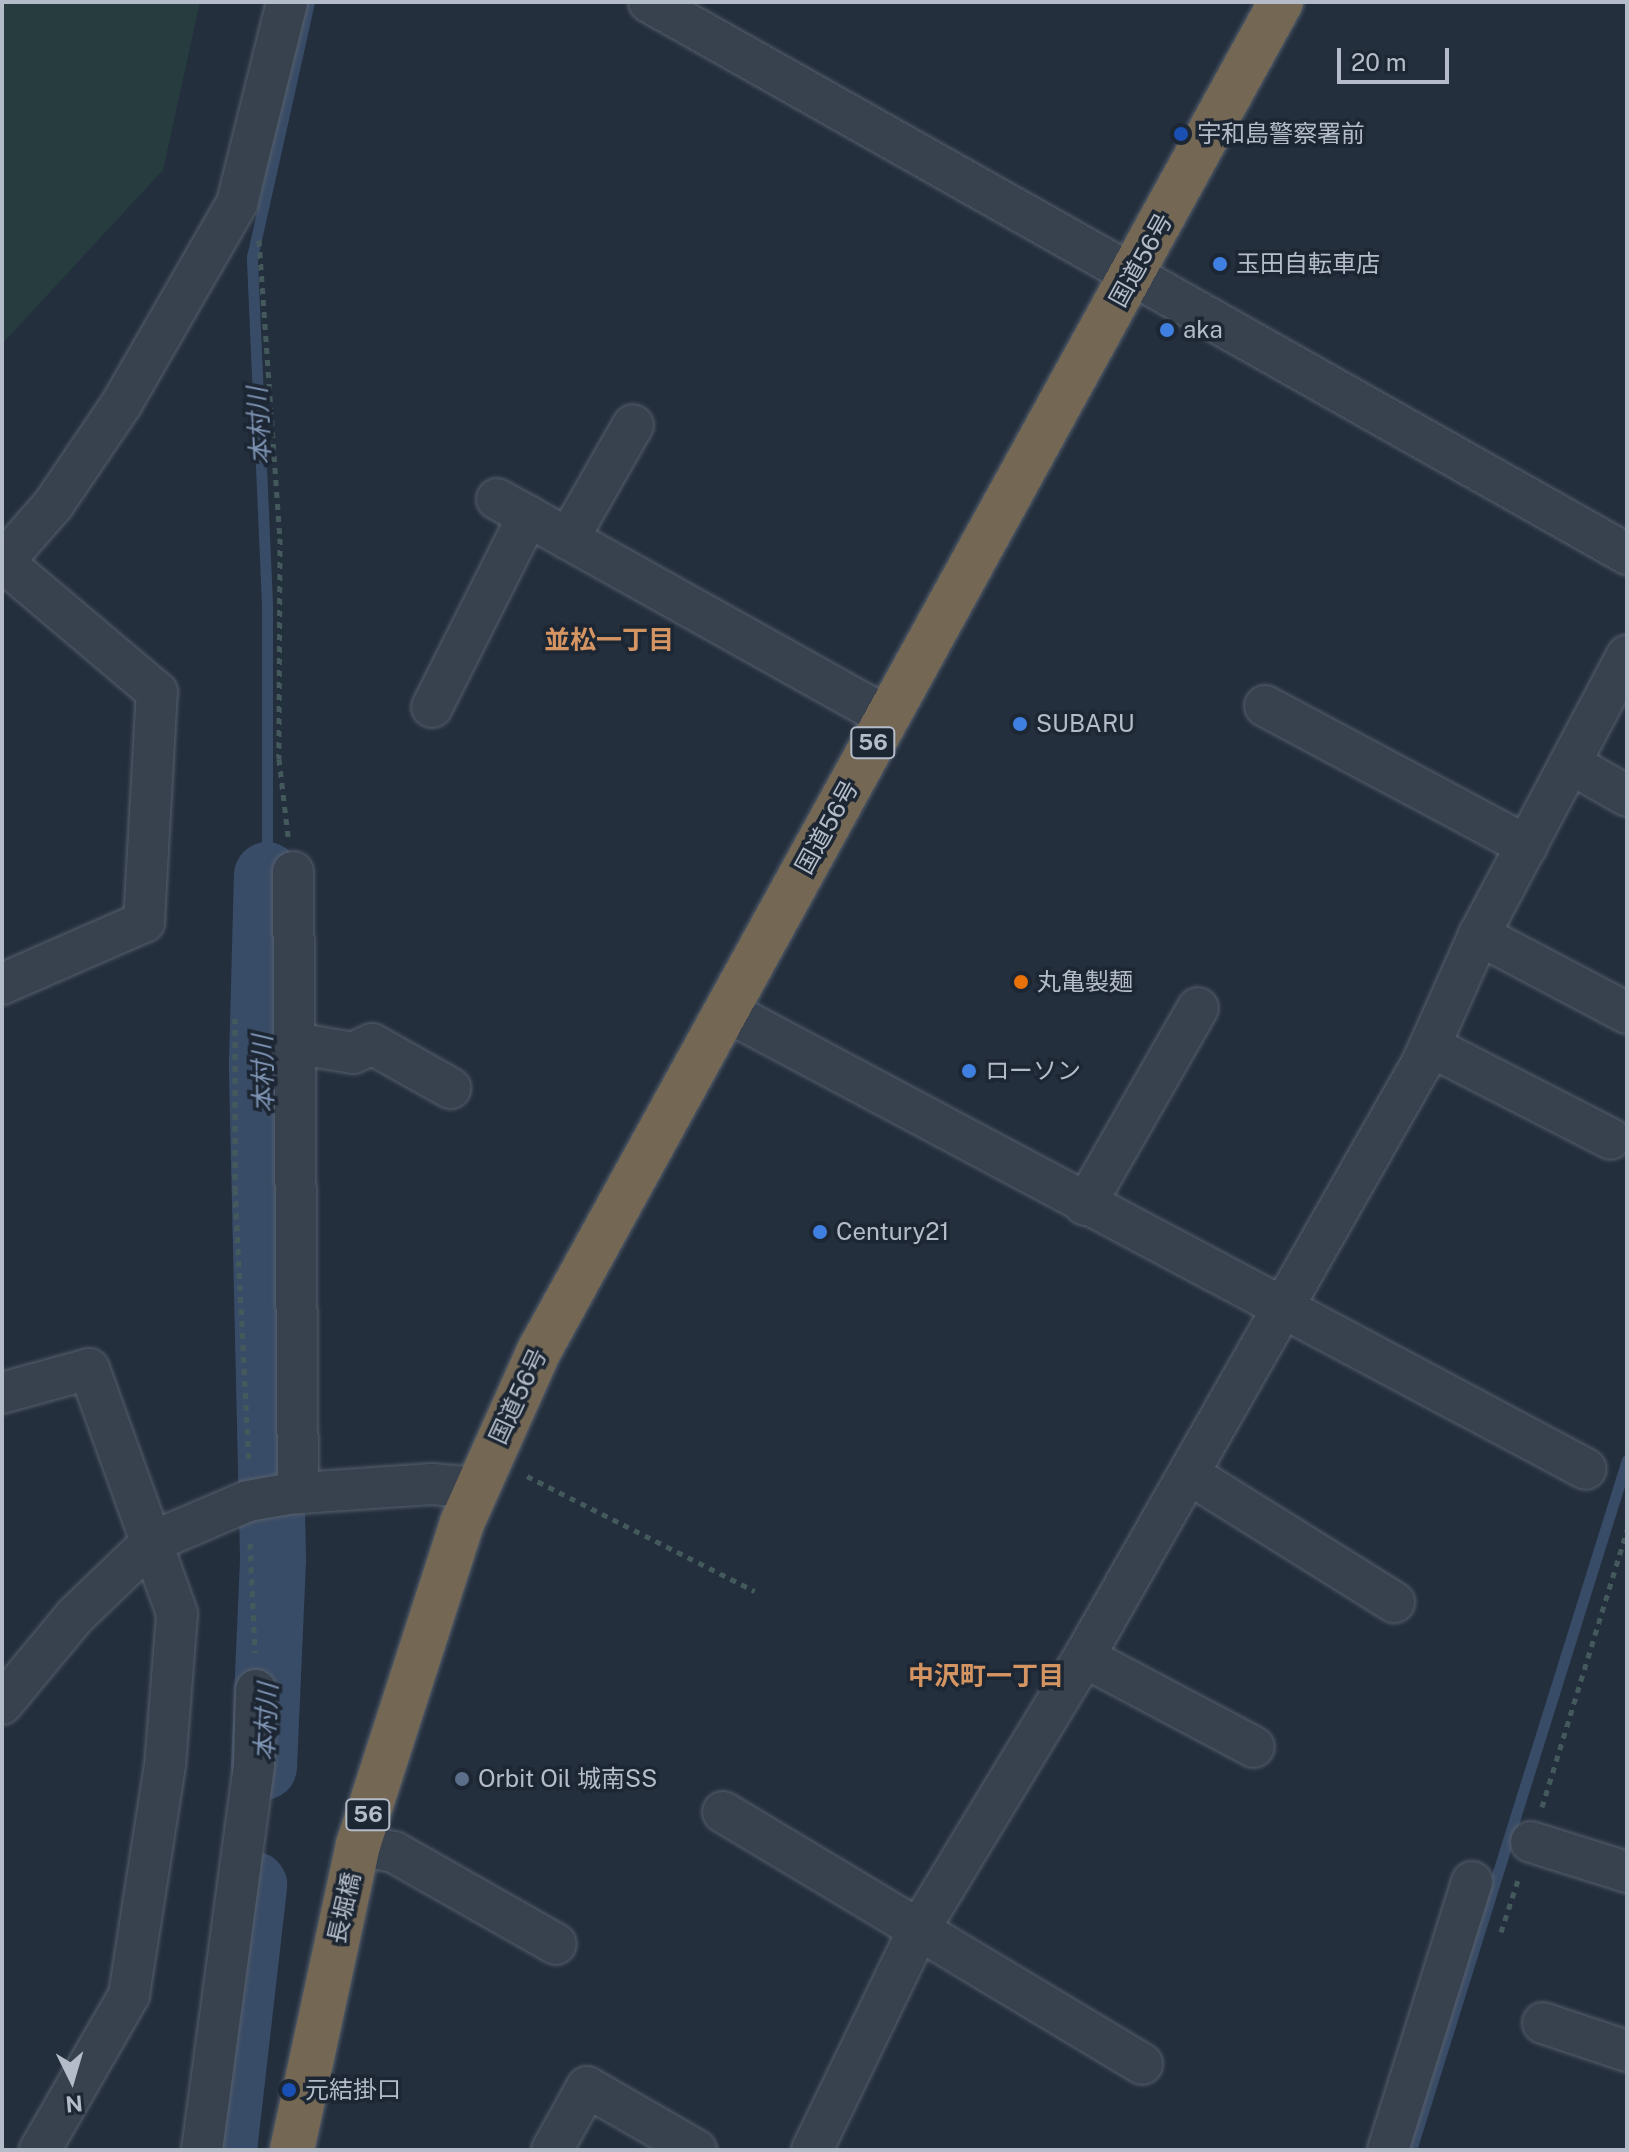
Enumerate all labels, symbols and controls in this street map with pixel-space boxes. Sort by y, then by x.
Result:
scale bar [1341,32,1453,82]
text: 20 m [1351,48,1407,76]
place label: 宇和島警察署前 [1197,120,1365,148]
marker: 宇和島警察署前 [1172,125,1190,143]
street label: 国道56号 [1104,208,1178,312]
place label: 玉田自転車店 [1236,250,1380,278]
marker: 玉田自転車店 [1211,255,1229,273]
place label: aka [1183,316,1223,344]
marker: aka [1158,321,1176,339]
water label: 本村川 [241,386,277,466]
district label: 並松一丁目 [544,624,674,656]
place label: SUBARU [1036,710,1135,738]
marker: SUBARU [1011,715,1029,733]
road number: 56 [849,725,897,761]
street label: 国道56号 [790,775,864,879]
place label: 丸亀製麺 [1037,968,1133,996]
marker: 丸亀製麺 [1012,973,1030,991]
water label: 本村川 [247,1035,279,1113]
place label: ローソン [985,1057,1081,1085]
marker: ローソン [960,1062,978,1080]
place label: Century21 [836,1218,949,1246]
marker: Century21 [811,1223,829,1241]
street label: 国道56号 [483,1344,553,1448]
district label: 中沢町一丁目 [908,1660,1064,1692]
water label: 本村川 [248,1682,284,1762]
place label: Orbit Oil 城南SS [478,1765,657,1793]
marker: Orbit Oil 城南SS [453,1770,471,1788]
road number: 56 [344,1797,392,1833]
street label: 長堀橋 [322,1870,366,1946]
north arrow [32,2040,112,2120]
place label: 元結掛口 [305,2076,401,2104]
marker: 元結掛口 [280,2081,298,2099]
text: N [64,2090,84,2118]

